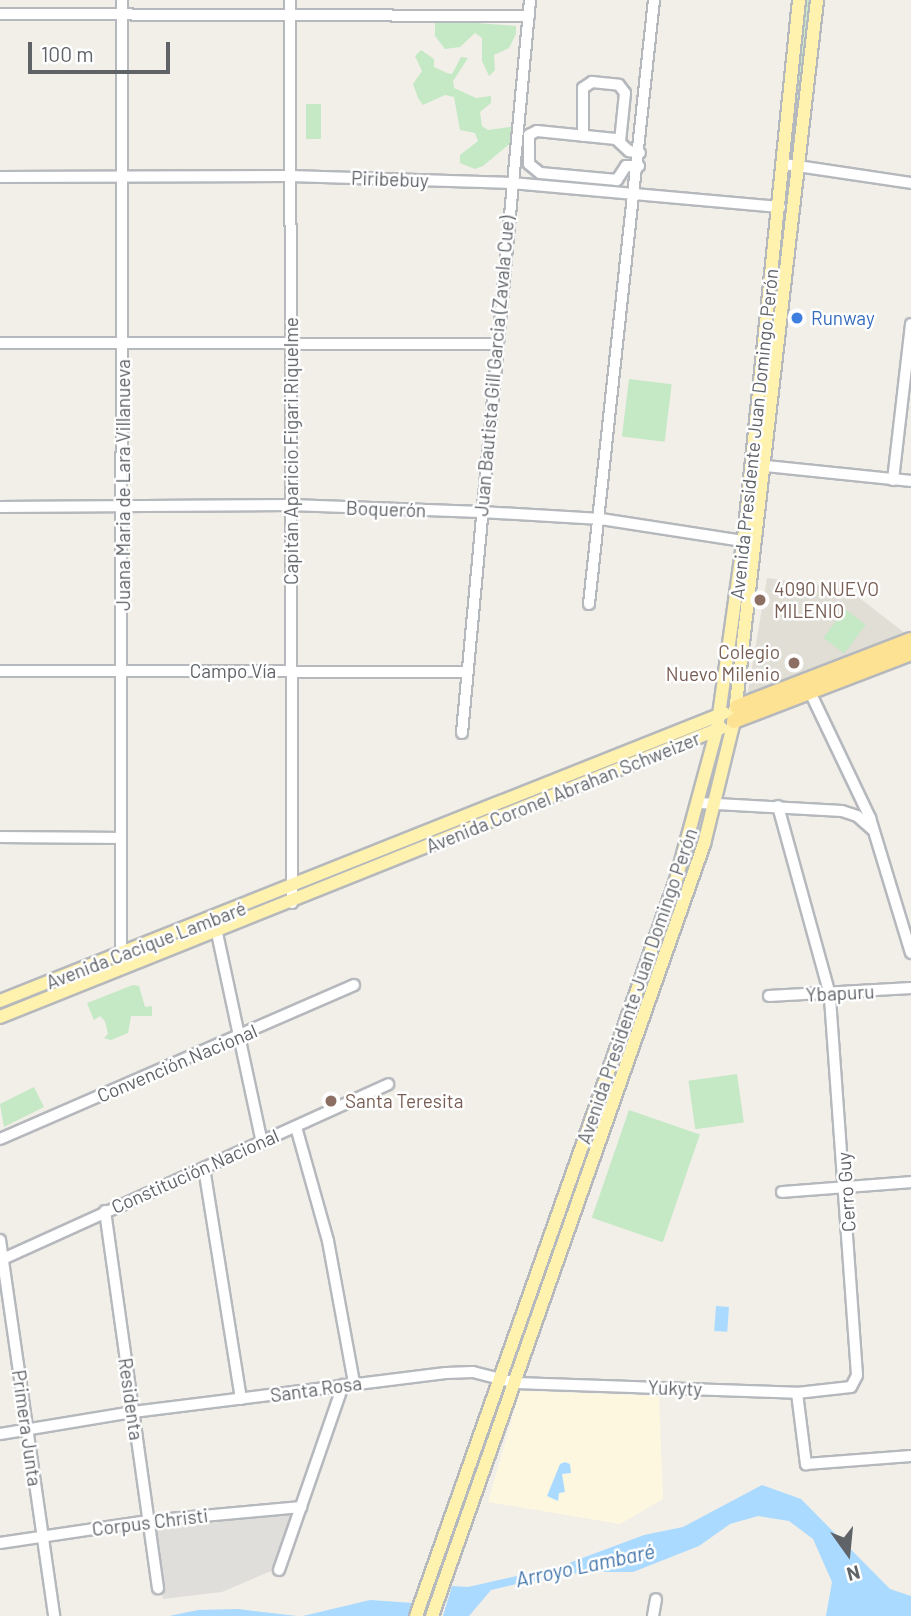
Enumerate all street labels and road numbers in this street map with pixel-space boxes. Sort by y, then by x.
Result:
street label: Piribebuy [351,166,429,192]
street label: Juan Bautista Gill Garcia (Zavala Cue) [470,215,518,517]
street label: Avenida Presidente Juan Domingo Perón [725,267,783,601]
street label: Capitán Aparicio Figari Riquelme [280,317,302,585]
street label: Juana Maria de Lara Villanueva [112,359,134,611]
street label: Boquerón [345,496,427,522]
street label: Campo Vía [190,660,276,682]
street label: Avenida Coronel Abrahan Schweizer [423,726,703,858]
street label: Avenida Presidente Juan Domingo Perón [572,825,702,1147]
street label: Avenida Cacique Lambaré [43,896,249,994]
street label: Ybapuru [805,980,875,1006]
street label: Convención Nacional [93,1019,261,1107]
street label: Constitución Nacional [108,1124,282,1218]
street label: Cerro Guy [832,1151,860,1233]
street label: Residenta [114,1356,148,1442]
street label: Primera Junta [8,1368,46,1488]
street label: Santa Rosa [269,1371,363,1407]
street label: Yukyty [647,1376,703,1400]
street label: Corpus Christi [91,1504,209,1540]

